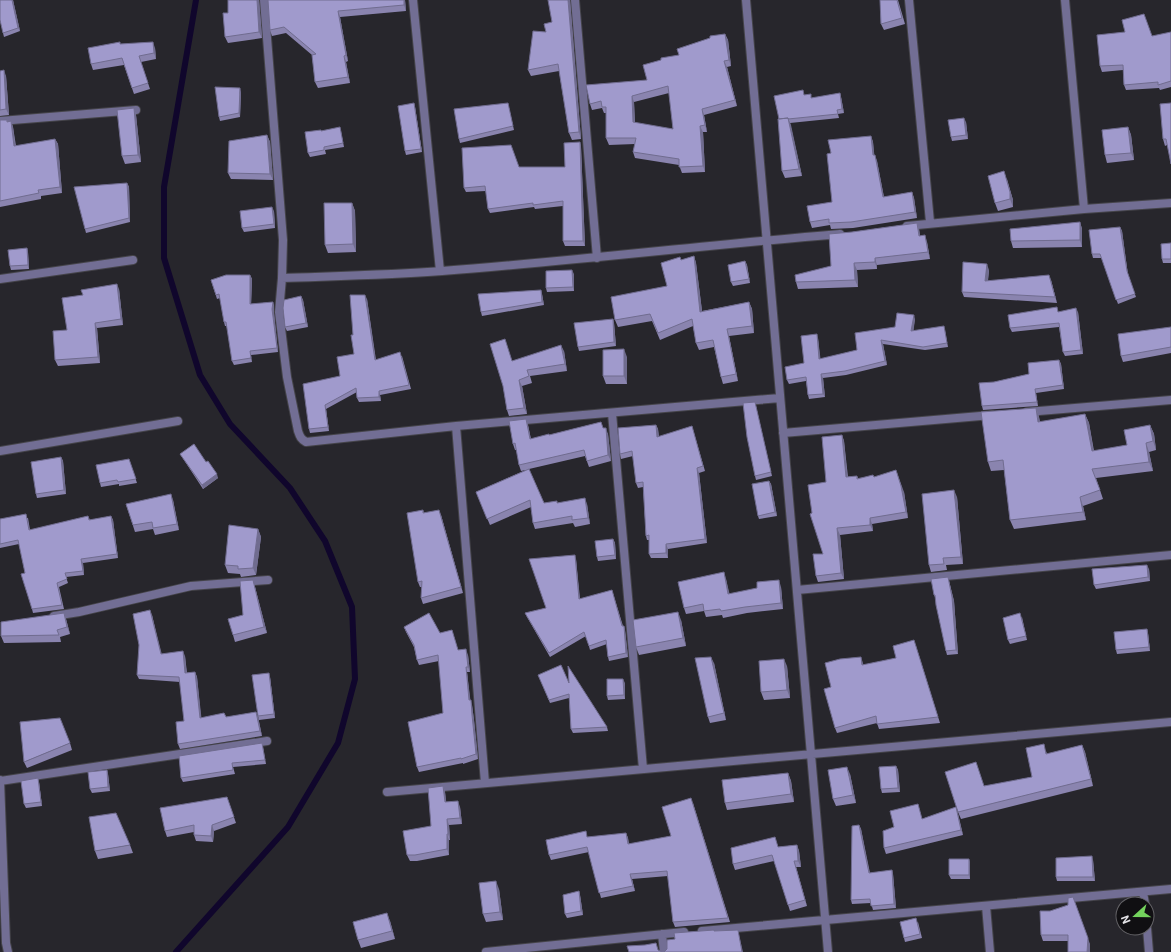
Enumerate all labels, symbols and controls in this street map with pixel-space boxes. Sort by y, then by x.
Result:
north arrow [1115,896,1155,936]
text: N [1119,913,1134,925]

